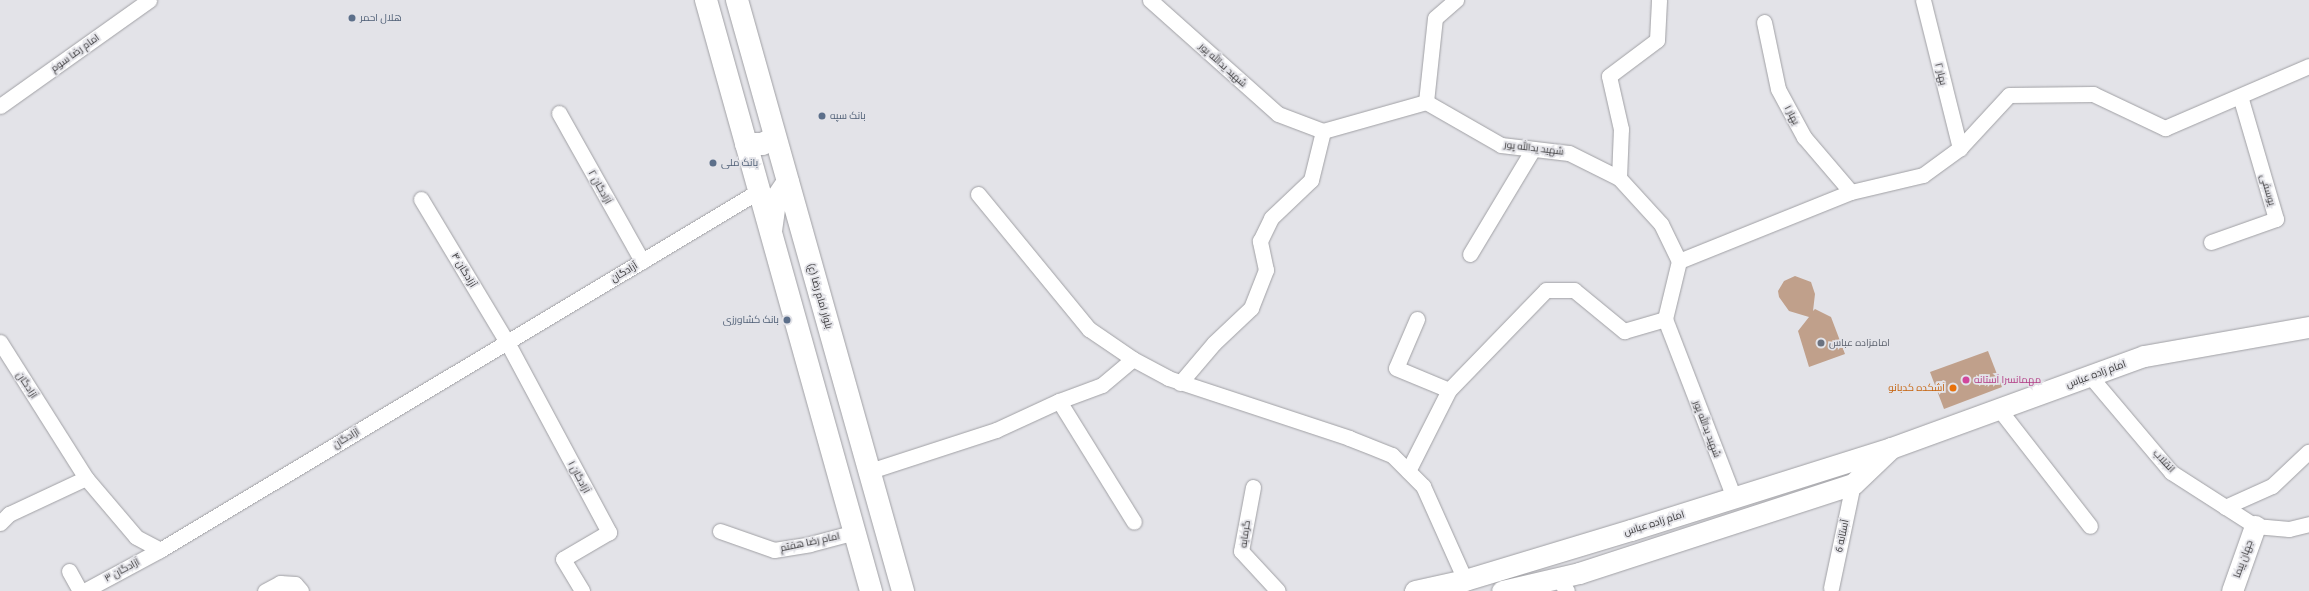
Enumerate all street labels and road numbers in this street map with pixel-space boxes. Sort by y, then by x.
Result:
street label: امام رضا سوم [48,31,102,75]
street label: شهید یدالله پور [1197,40,1249,90]
street label: بهار ۲ [1932,62,1950,86]
street label: بهار ۱ [1782,103,1802,127]
street label: شهید یدالله پور [1503,138,1565,158]
street label: آزادگان ۲ [586,168,614,206]
street label: یوسفی [2258,173,2278,207]
street label: آزادگان ۴ [449,251,479,289]
street label: آزادگان [608,259,640,285]
street label: بلوار امام رضا (ع) [805,262,835,330]
street label: امام زاده عباس [2064,358,2128,390]
street label: آزادگان [14,369,40,401]
street label: شهید یدالله پور [1691,399,1723,459]
street label: آزادگان [330,425,362,451]
street label: انقلاب [2151,447,2177,475]
street label: آزادگان ۱ [566,459,592,495]
street label: امام زاده عباس [1622,508,1686,538]
street label: آستانه 6 [1833,519,1851,553]
street label: گرمابه [1237,520,1253,548]
street label: امام رضا هفتم [779,530,841,554]
street label: جهان پیما [2231,538,2255,580]
street label: آزادگان ۳ [102,556,142,584]

